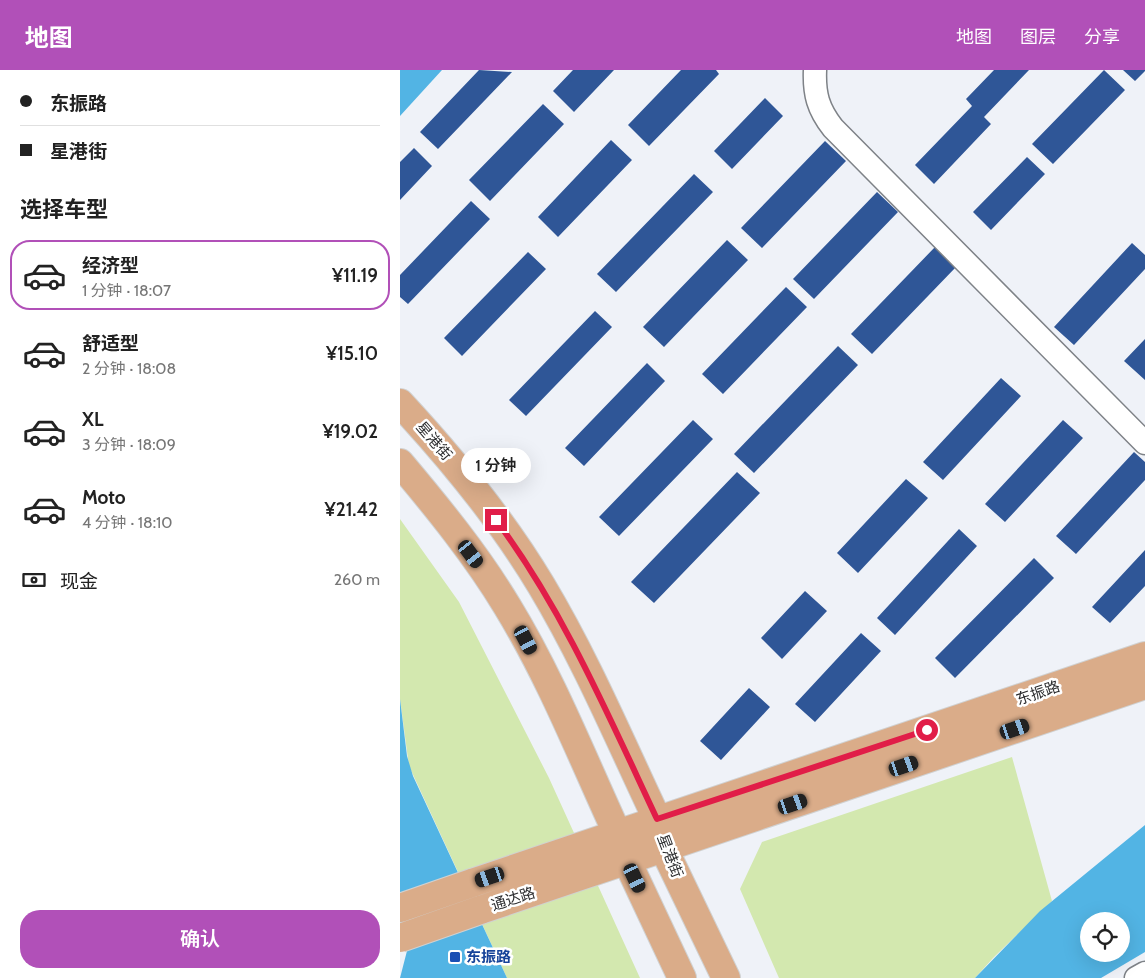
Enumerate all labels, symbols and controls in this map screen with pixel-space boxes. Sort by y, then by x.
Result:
text: 地图 [25,23,73,52]
text: 地图 [956,26,992,48]
text: 图层 [1020,26,1056,48]
text: 分享 [1084,26,1120,48]
text: 东振路 [50,92,107,115]
text: 星港街 [50,140,107,163]
text: 选择车型 [20,196,108,223]
icon: car [22,253,67,298]
text: 经济型 [82,254,139,277]
text: ¥11.19 [332,264,378,287]
text: 1 分钟 · 18:07 [82,281,171,300]
icon: car [22,331,67,376]
text: 舒适型 [82,332,139,355]
text: ¥15.10 [326,342,378,365]
text: 2 分钟 · 18:08 [82,359,176,378]
text: XL [82,408,103,431]
icon: car [22,409,67,454]
street label: 星港街 [412,418,456,464]
text: ¥19.02 [322,420,378,443]
text: 3 分钟 · 18:09 [82,435,176,454]
callout: 1 分钟 [461,448,531,482]
text: 1 分钟 [475,456,517,475]
text: Moto [82,486,126,509]
icon: car [22,487,67,532]
text: ¥21.42 [324,498,378,521]
route end [485,509,507,531]
text: 4 分钟 · 18:10 [82,513,172,532]
car [455,538,486,570]
icon: cash [20,566,48,594]
text: 现金 [60,570,98,593]
text: 260 m [334,570,380,589]
car [512,623,539,657]
street label: 东振路 [1014,677,1062,709]
car [998,717,1031,741]
route start [916,719,938,741]
car [887,754,920,778]
car [776,792,809,816]
street label: 星港街 [654,832,686,880]
car [621,861,648,895]
car [473,865,506,889]
street label: 通达路 [489,883,537,915]
button: 确认 [20,910,380,968]
map controls [1080,912,1130,962]
button: locate [1080,912,1130,962]
place label: 东振路 [466,948,511,966]
marker: 东振路 [448,950,462,964]

